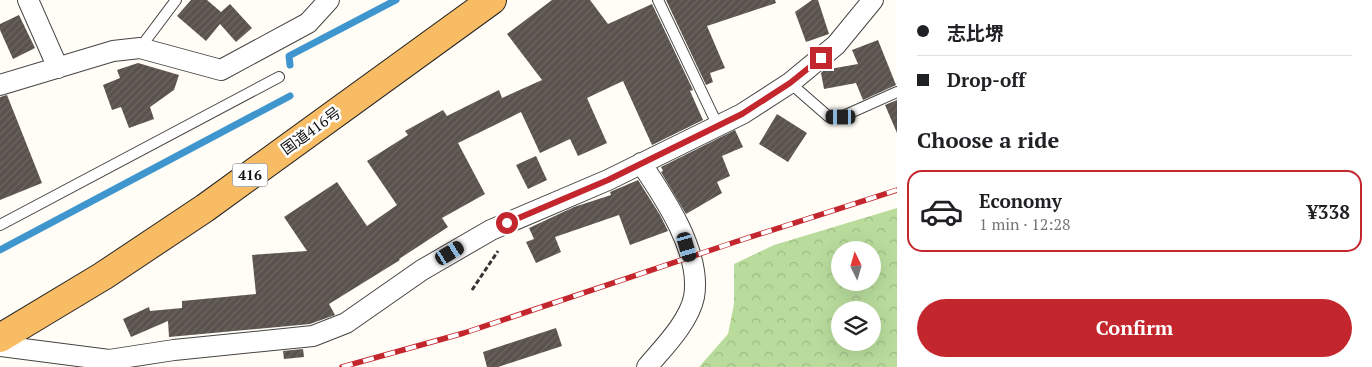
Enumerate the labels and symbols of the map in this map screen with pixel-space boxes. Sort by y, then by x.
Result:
route end [810,47,832,69]
street label: 国道416号 [277,102,344,159]
car [826,110,856,125]
road number: 416 [232,164,268,186]
route start [496,212,518,234]
car [675,231,698,263]
car [433,239,466,267]
north arrow [831,241,881,291]

